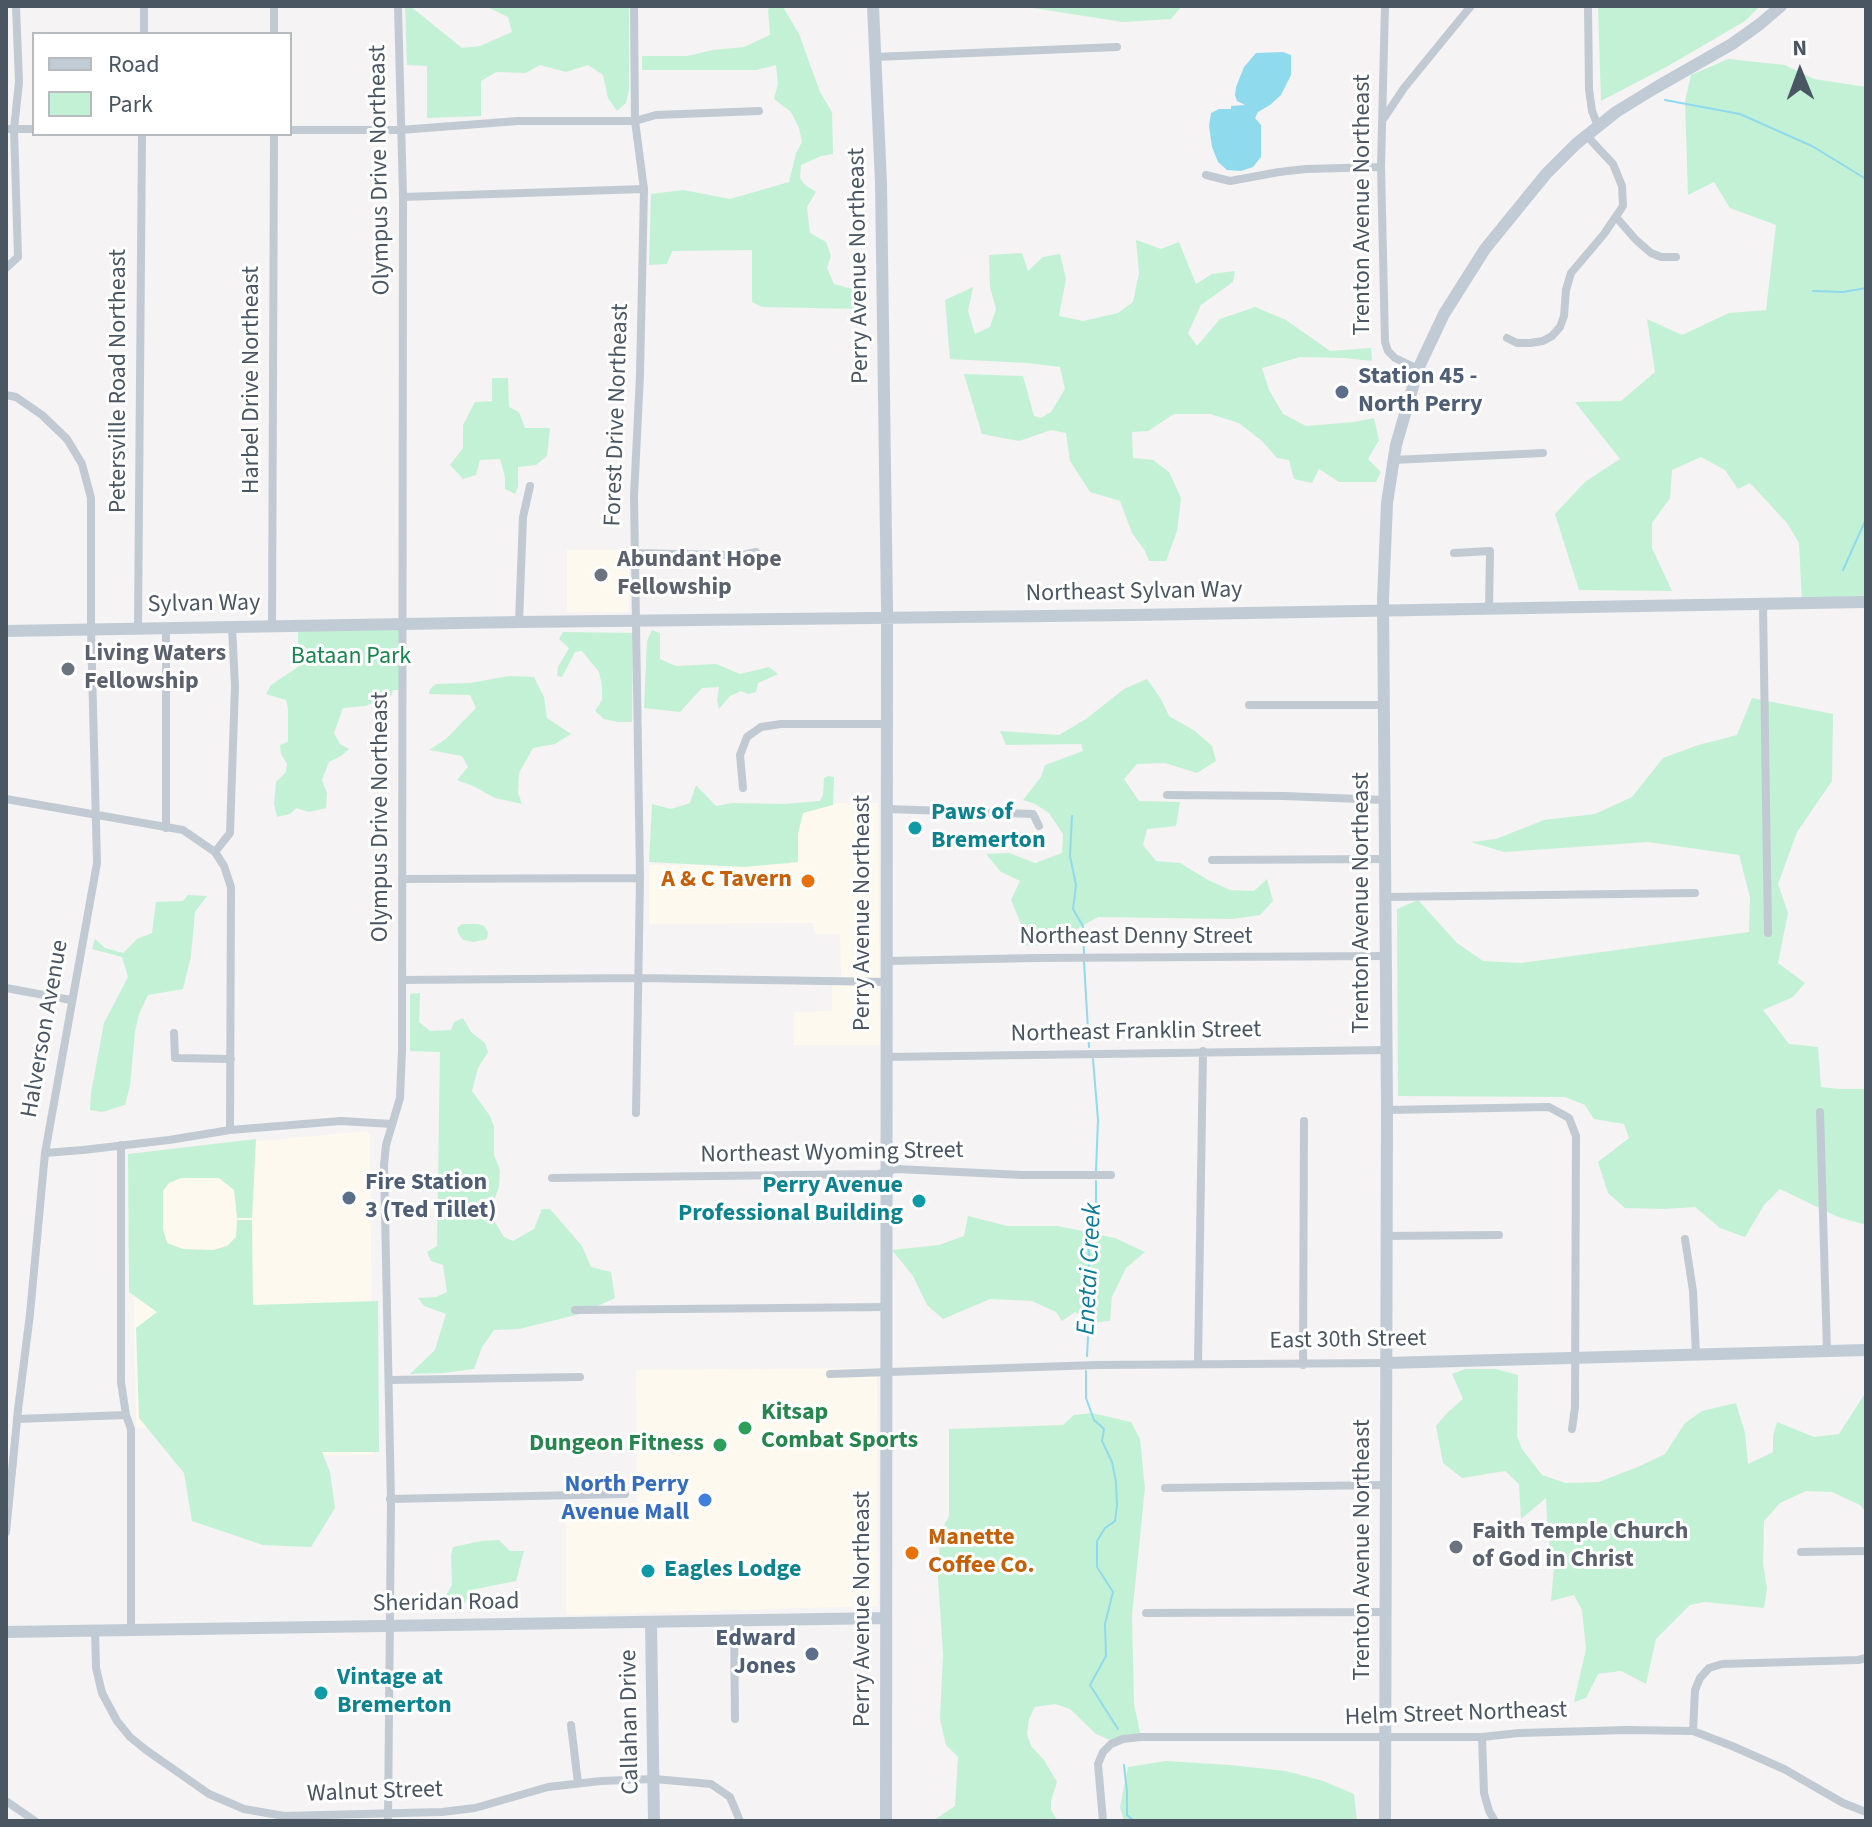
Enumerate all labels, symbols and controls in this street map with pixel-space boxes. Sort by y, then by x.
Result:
legend [32,32,292,136]
north arrow [1760,32,1840,112]
text: N [1792,32,1807,64]
street label: Olympus Drive Northeast [364,44,398,296]
text: Road [108,47,160,82]
street label: Trenton Avenue Northeast [1350,74,1378,336]
text: Park [108,87,153,122]
street label: Perry Avenue Northeast [844,148,876,384]
street label: Petersville Road Northeast [106,249,134,513]
street label: Harbel Drive Northeast [239,266,267,494]
street label: Forest Drive Northeast [600,303,636,527]
place label: Station 45 - North Perry [1358,364,1483,420]
marker: Station 45 - North Perry [1333,383,1351,401]
place label: Abundant Hope Fellowship [617,547,782,603]
marker: Abundant Hope Fellowship [592,566,610,584]
street label: Northeast Sylvan Way [1025,577,1243,609]
street label: Sylvan Way [147,590,261,620]
place label: Living Waters Fellowship [84,641,226,697]
park label: Bataan Park [291,644,411,672]
marker: Living Waters Fellowship [59,660,77,678]
street label: Olympus Drive Northeast [368,692,396,942]
street label: Trenton Avenue Northeast [1349,772,1377,1034]
street label: Perry Avenue Northeast [850,795,878,1031]
place label: Paws of Bremerton [931,800,1046,856]
marker: Paws of Bremerton [906,819,924,837]
place label: A & C Tavern [661,867,792,895]
marker: A & C Tavern [799,872,817,890]
street label: Northeast Denny Street [1019,924,1253,952]
street label: Halverson Avenue [16,938,76,1120]
street label: Northeast Franklin Street [1011,1016,1261,1050]
street label: Northeast Wyoming Street [700,1137,964,1171]
place label: Fire Station 3 (Ted Tillet) [365,1170,497,1226]
place label: Perry Avenue Professional Building [678,1173,903,1229]
marker: Fire Station 3 (Ted Tillet) [340,1189,358,1207]
marker: Perry Avenue Professional Building [910,1192,928,1210]
water label: Enetai Creek [1072,1202,1110,1336]
street label: East 30th Street [1269,1325,1427,1357]
place label: Kitsap Combat Sports [761,1400,918,1456]
marker: Kitsap Combat Sports [736,1419,754,1437]
street label: Trenton Avenue Northeast [1350,1419,1378,1681]
place label: Dungeon Fitness [529,1431,704,1459]
marker: Dungeon Fitness [711,1436,729,1454]
place label: North Perry Avenue Mall [562,1472,689,1528]
marker: North Perry Avenue Mall [696,1491,714,1509]
street label: Perry Avenue Northeast [850,1491,878,1727]
place label: Faith Temple Church of God in Christ [1472,1519,1689,1575]
place label: Manette Coffee Co. [928,1525,1035,1581]
marker: Faith Temple Church of God in Christ [1447,1538,1465,1556]
marker: Manette Coffee Co. [903,1544,921,1562]
place label: Eagles Lodge [664,1557,801,1585]
marker: Eagles Lodge [639,1562,657,1580]
street label: Sheridan Road [372,1588,520,1620]
place label: Edward Jones [715,1626,796,1682]
marker: Edward Jones [803,1645,821,1663]
street label: Callahan Drive [615,1649,647,1795]
place label: Vintage at Bremerton [337,1665,452,1721]
marker: Vintage at Bremerton [312,1684,330,1702]
street label: Helm Street Northeast [1344,1697,1568,1733]
street label: Walnut Street [307,1776,443,1810]

